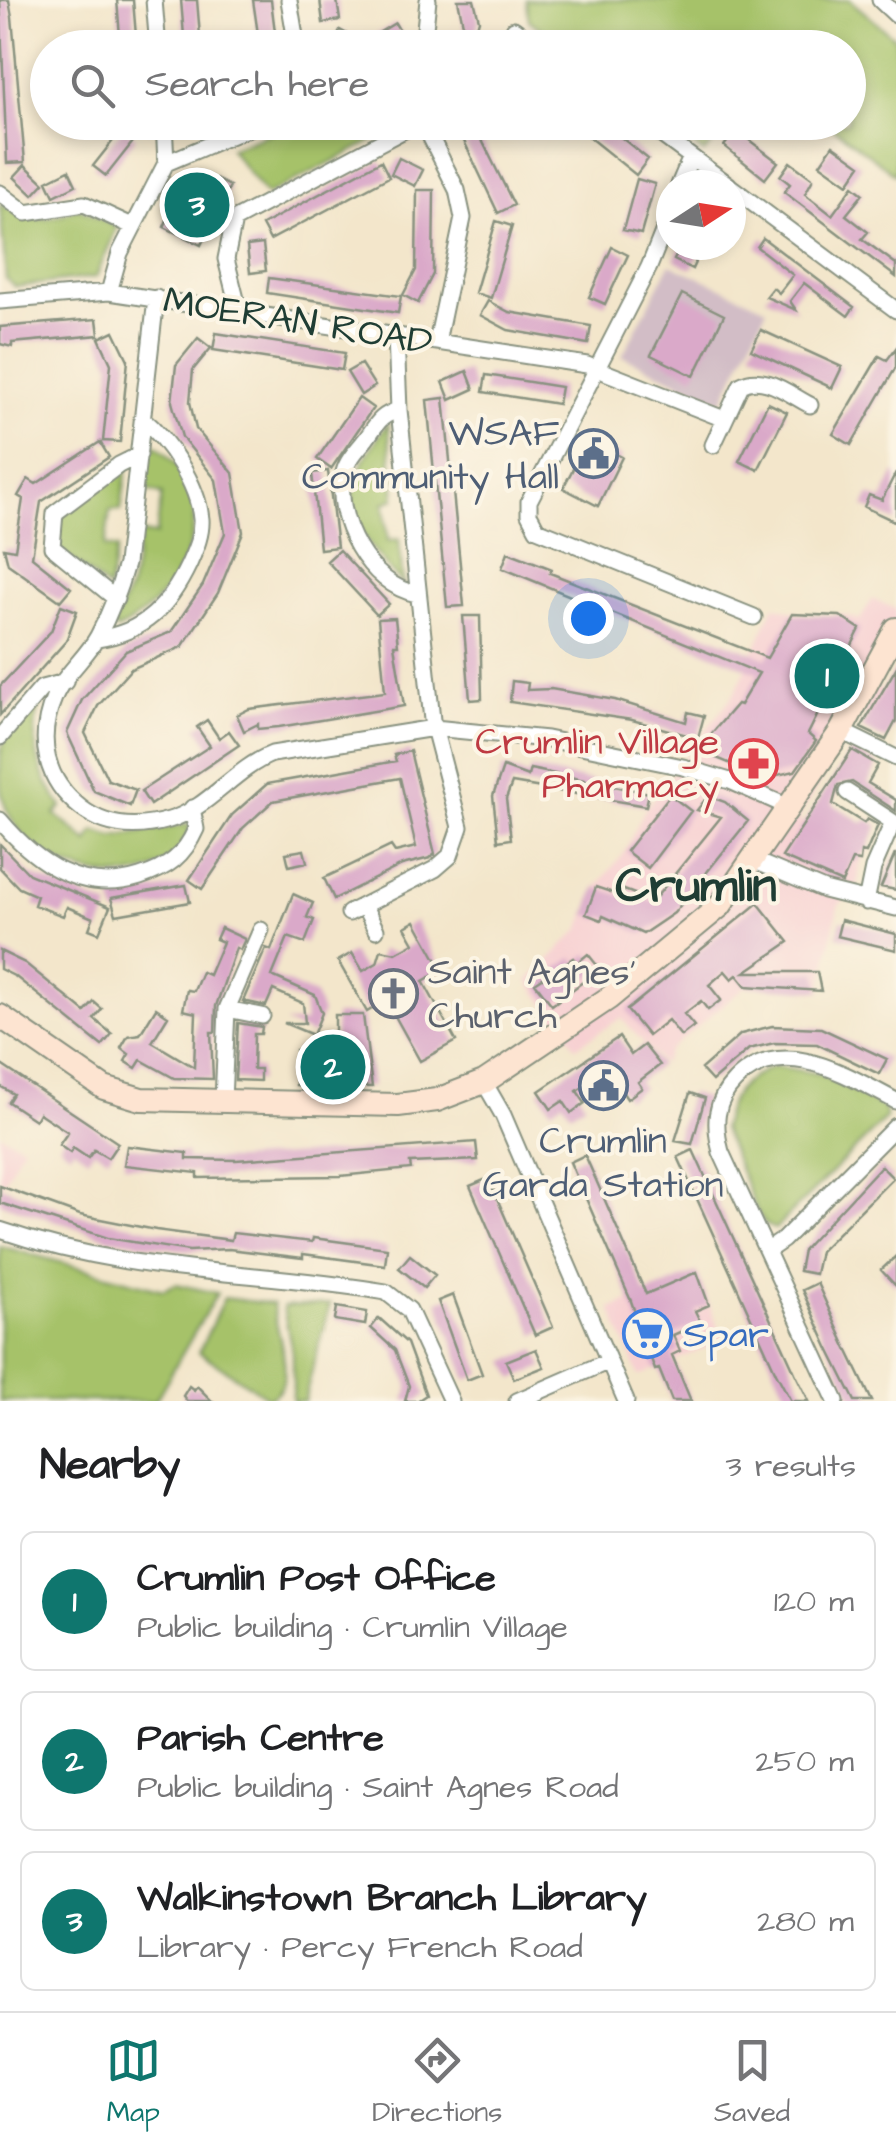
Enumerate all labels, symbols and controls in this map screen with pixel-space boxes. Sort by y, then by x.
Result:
search box [30,30,866,140]
icon: search [65,58,120,113]
text: Search here [145,59,369,111]
pin: 3 [164,168,230,242]
north arrow [656,170,746,260]
street label: MOERAN ROAD [160,275,436,369]
place label: WSAF Community Hall [302,408,559,505]
public building icon: WSAF Community Hall [568,428,620,480]
your location [563,593,614,644]
pin: 1 [794,638,860,714]
place label: Crumlin Village Pharmacy [475,717,719,814]
pharmacy icon: Crumlin Village Pharmacy [728,737,780,789]
district label: Crumlin [615,854,777,920]
place label: Saint Agnes' Church [428,947,636,1043]
church icon: Saint Agnes' Church [367,967,419,1019]
pin: 2 [300,1030,366,1104]
public building icon: Crumlin Garda Station [577,1060,629,1112]
place label: Crumlin Garda Station [482,1116,724,1212]
supermarket icon: Spar [622,1308,674,1360]
place label: Spar [683,1310,769,1362]
text: Nearby [40,1437,180,1495]
text: 3 results [726,1444,856,1489]
text: Crumlin Post Office [137,1553,496,1605]
text: 1 [72,1579,77,1624]
text: 120 m [774,1579,854,1624]
text: Public building · Crumlin Village [137,1605,568,1650]
text: Parish Centre [137,1713,384,1765]
text: 2 [65,1739,84,1784]
text: 250 m [755,1739,854,1784]
text: Public building · Saint Agnes Road [137,1765,619,1810]
text: Walkinstown Branch Library [137,1873,647,1925]
text: 3 [66,1899,83,1944]
text: 280 m [757,1899,854,1944]
text: Library · Percy French Road [137,1925,583,1970]
tab: Map [106,2033,161,2132]
tab: Directions [372,2033,502,2132]
tab: Saved [714,2033,790,2132]

